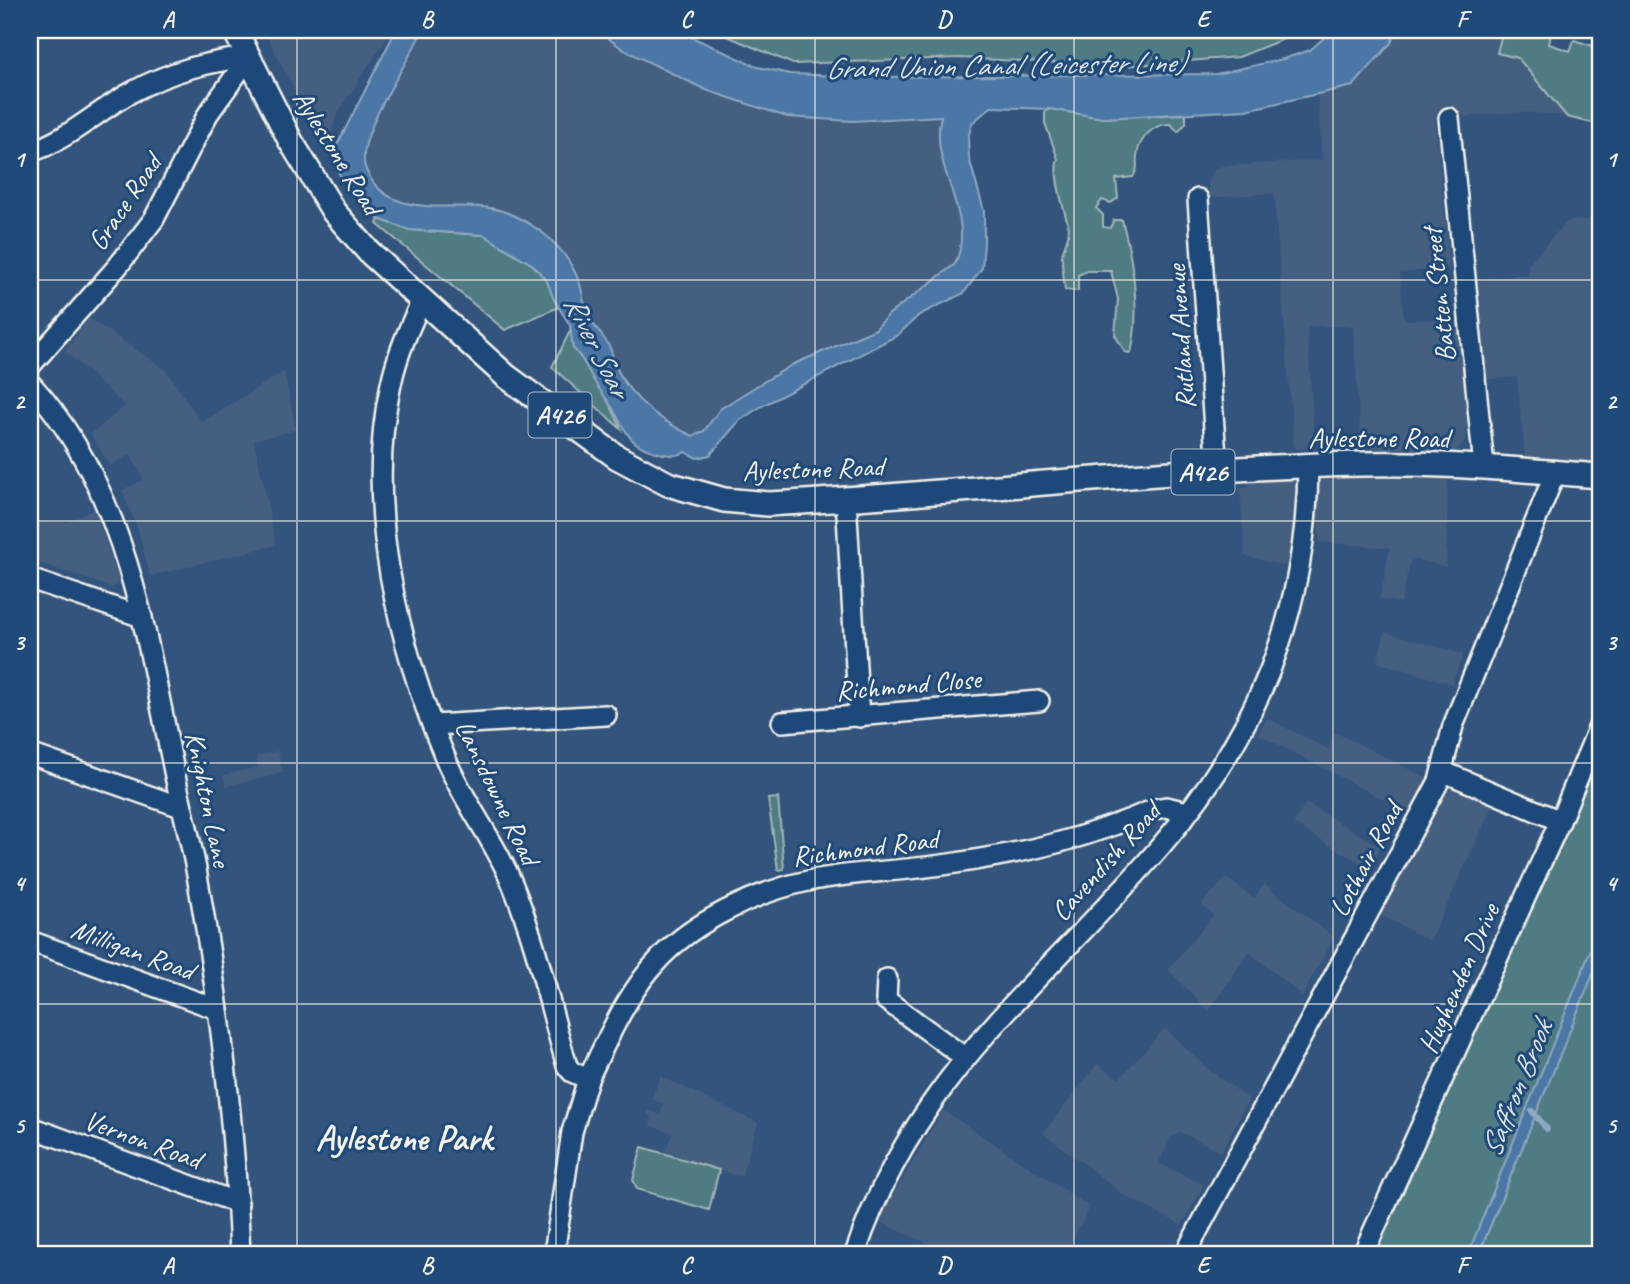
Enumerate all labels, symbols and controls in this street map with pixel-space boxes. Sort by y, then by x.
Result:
text: A [162,5,176,34]
text: B [421,5,435,34]
text: C [681,5,695,34]
text: D [937,5,953,34]
text: E [1197,5,1213,34]
text: F [1457,5,1473,34]
water label: Grand Union Canal (Leicester Line) [825,43,1191,87]
street label: Aylestone Road [285,83,392,225]
street label: Grace Road [80,144,172,257]
text: 1 [14,145,27,174]
text: 1 [1606,145,1619,174]
street label: Batten Street [1414,222,1463,364]
street label: Rutland Avenue [1158,262,1203,410]
water label: River Soar [555,289,641,408]
text: 2 [14,387,27,416]
text: 2 [1606,387,1619,416]
road number: A426 [528,392,592,438]
street label: Aylestone Road [1308,420,1454,455]
street label: Aylestone Road [742,448,888,488]
road number: A426 [1172,450,1234,494]
text: 3 [14,628,27,657]
text: 3 [1606,628,1619,657]
street label: Richmond Close [834,661,984,708]
street label: Lansdowne Road [447,714,549,874]
street label: Knighton Lane [177,728,240,872]
street label: Cavendish Road [1043,792,1171,928]
street label: Lothair Road [1321,793,1412,922]
street label: Richmond Road [790,821,944,874]
text: 4 [14,869,27,898]
text: 4 [1606,869,1619,898]
street label: Hughenden Drive [1410,896,1508,1058]
street label: Milligan Road [67,911,203,989]
water label: Saffron Brook [1472,1011,1562,1162]
street label: Vernon Road [80,1102,210,1178]
text: 5 [14,1111,26,1140]
text: 5 [1606,1111,1618,1140]
district label: Aylestone Park [316,1116,495,1161]
text: A [162,1251,176,1280]
text: B [421,1251,435,1280]
text: C [681,1251,695,1280]
text: D [937,1251,953,1280]
text: E [1197,1251,1213,1280]
text: F [1457,1251,1473,1280]

